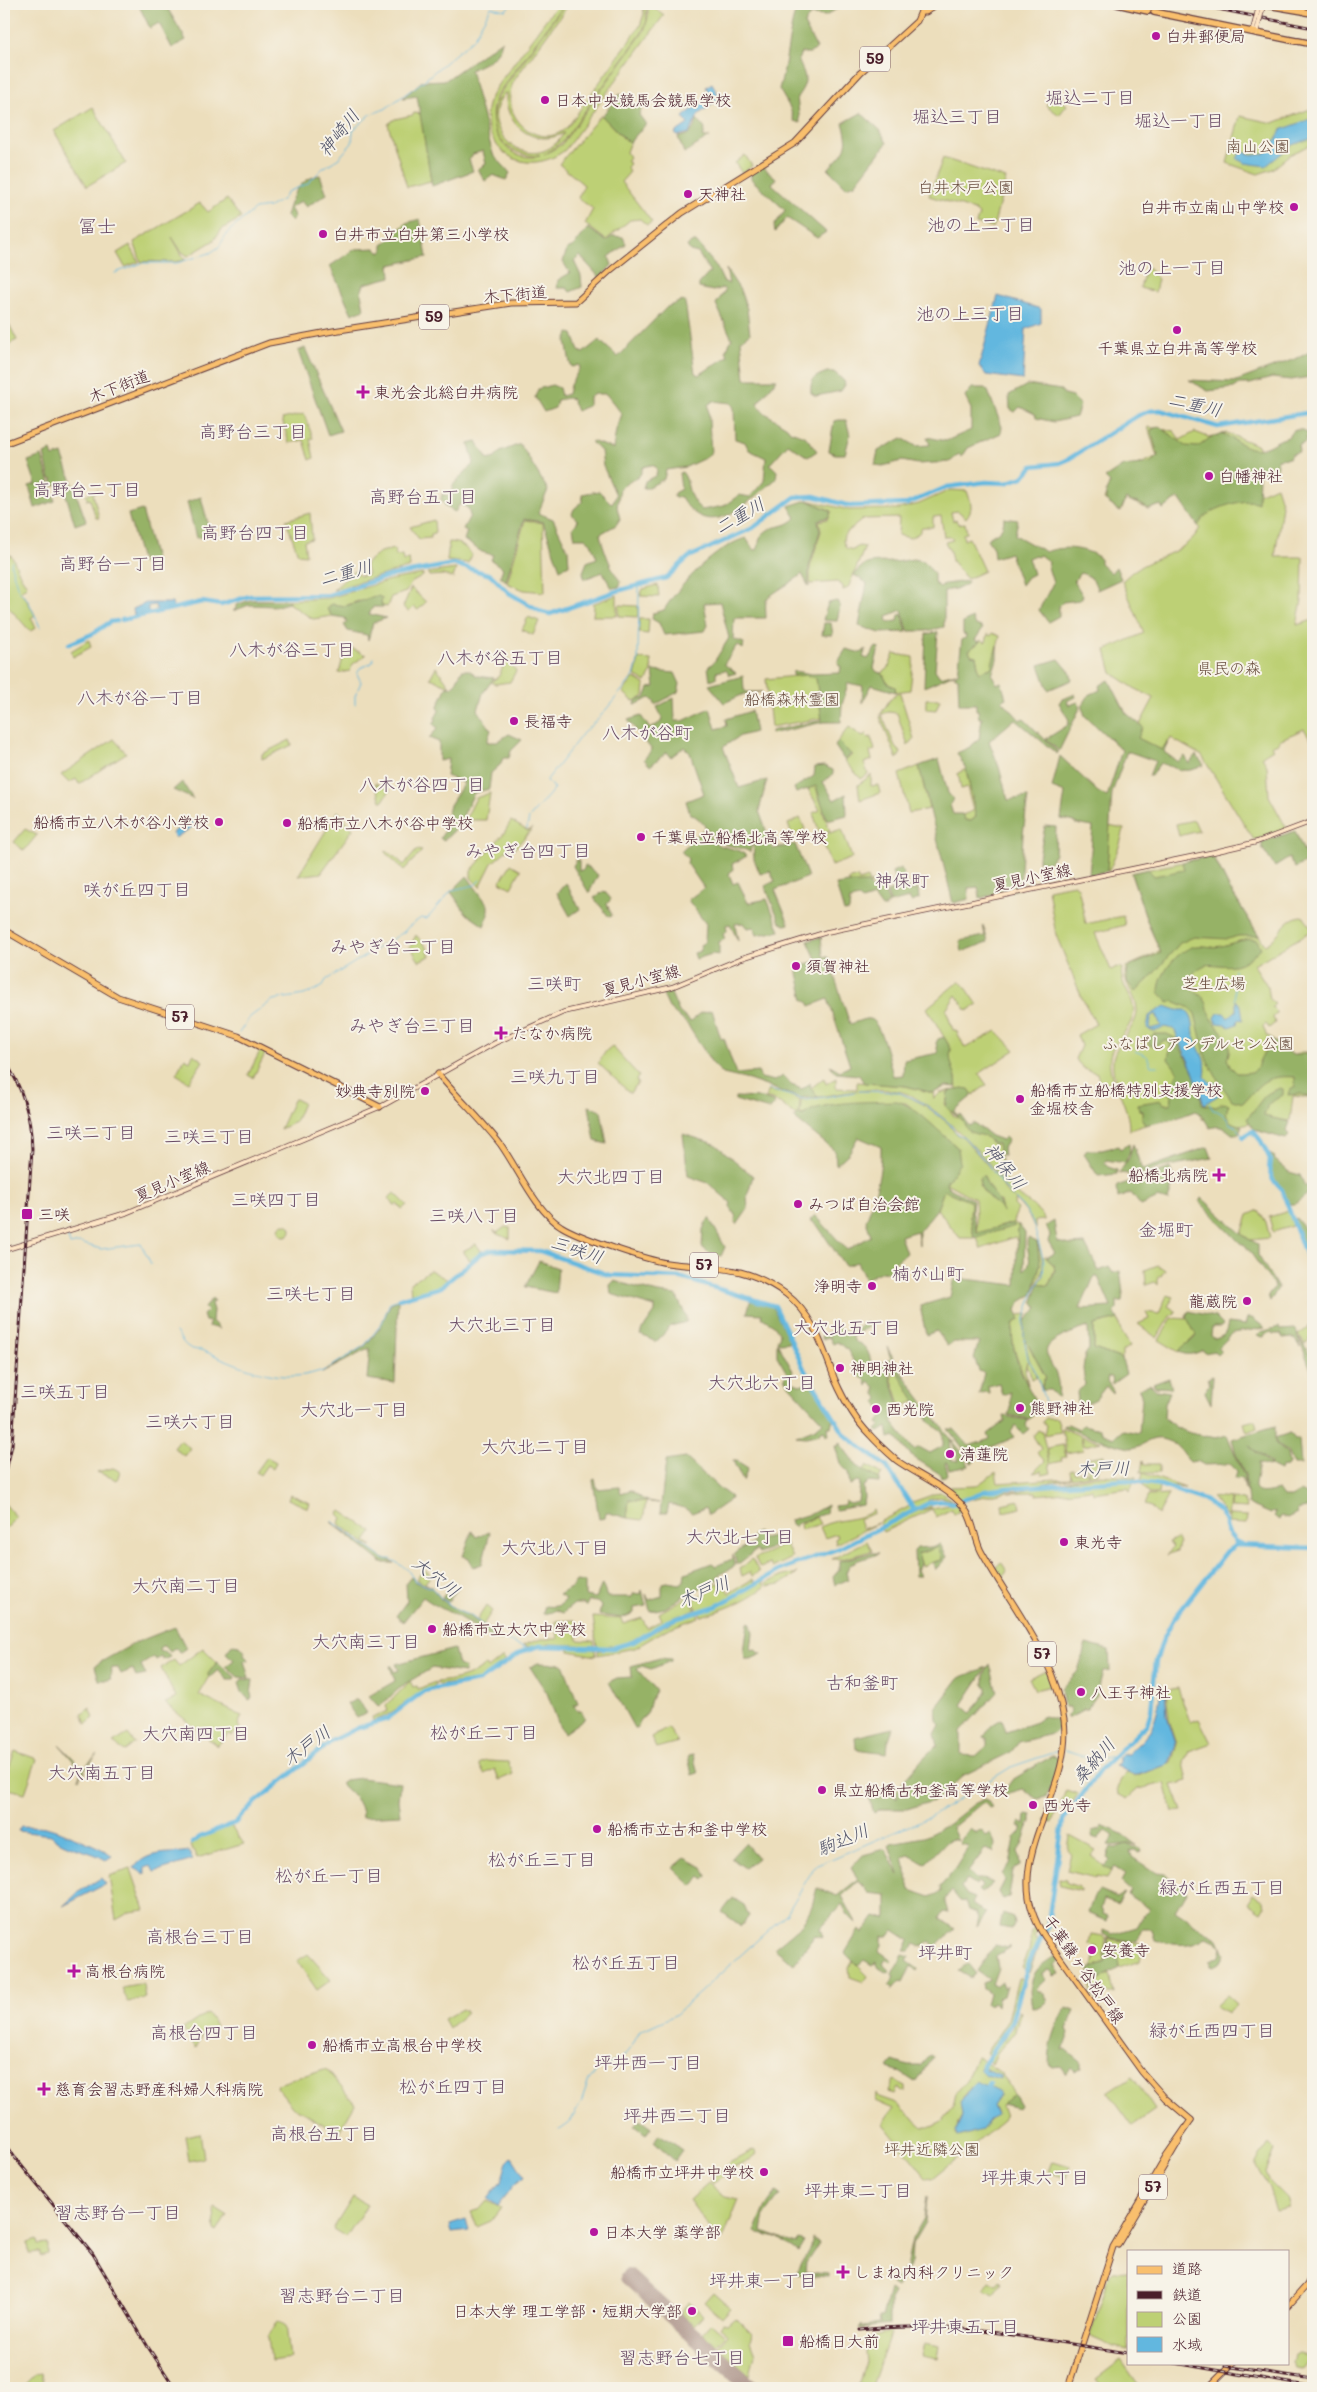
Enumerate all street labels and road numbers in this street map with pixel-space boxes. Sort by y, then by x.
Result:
road number: 59 [860,46,890,72]
street label: 木下街道 [482,280,548,307]
road number: 59 [419,304,449,330]
street label: 木下街道 [85,364,152,407]
street label: 夏見小室線 [991,858,1073,895]
street label: 夏見小室線 [600,959,682,1000]
road number: 57 [166,1004,194,1030]
street label: 夏見小室線 [131,1155,213,1206]
road number: 57 [690,1252,718,1278]
road number: 57 [1028,1642,1056,1666]
street label: 千葉鎌ヶ谷松戸線 [1039,1910,1130,2027]
road number: 57 [1139,2174,1167,2200]

